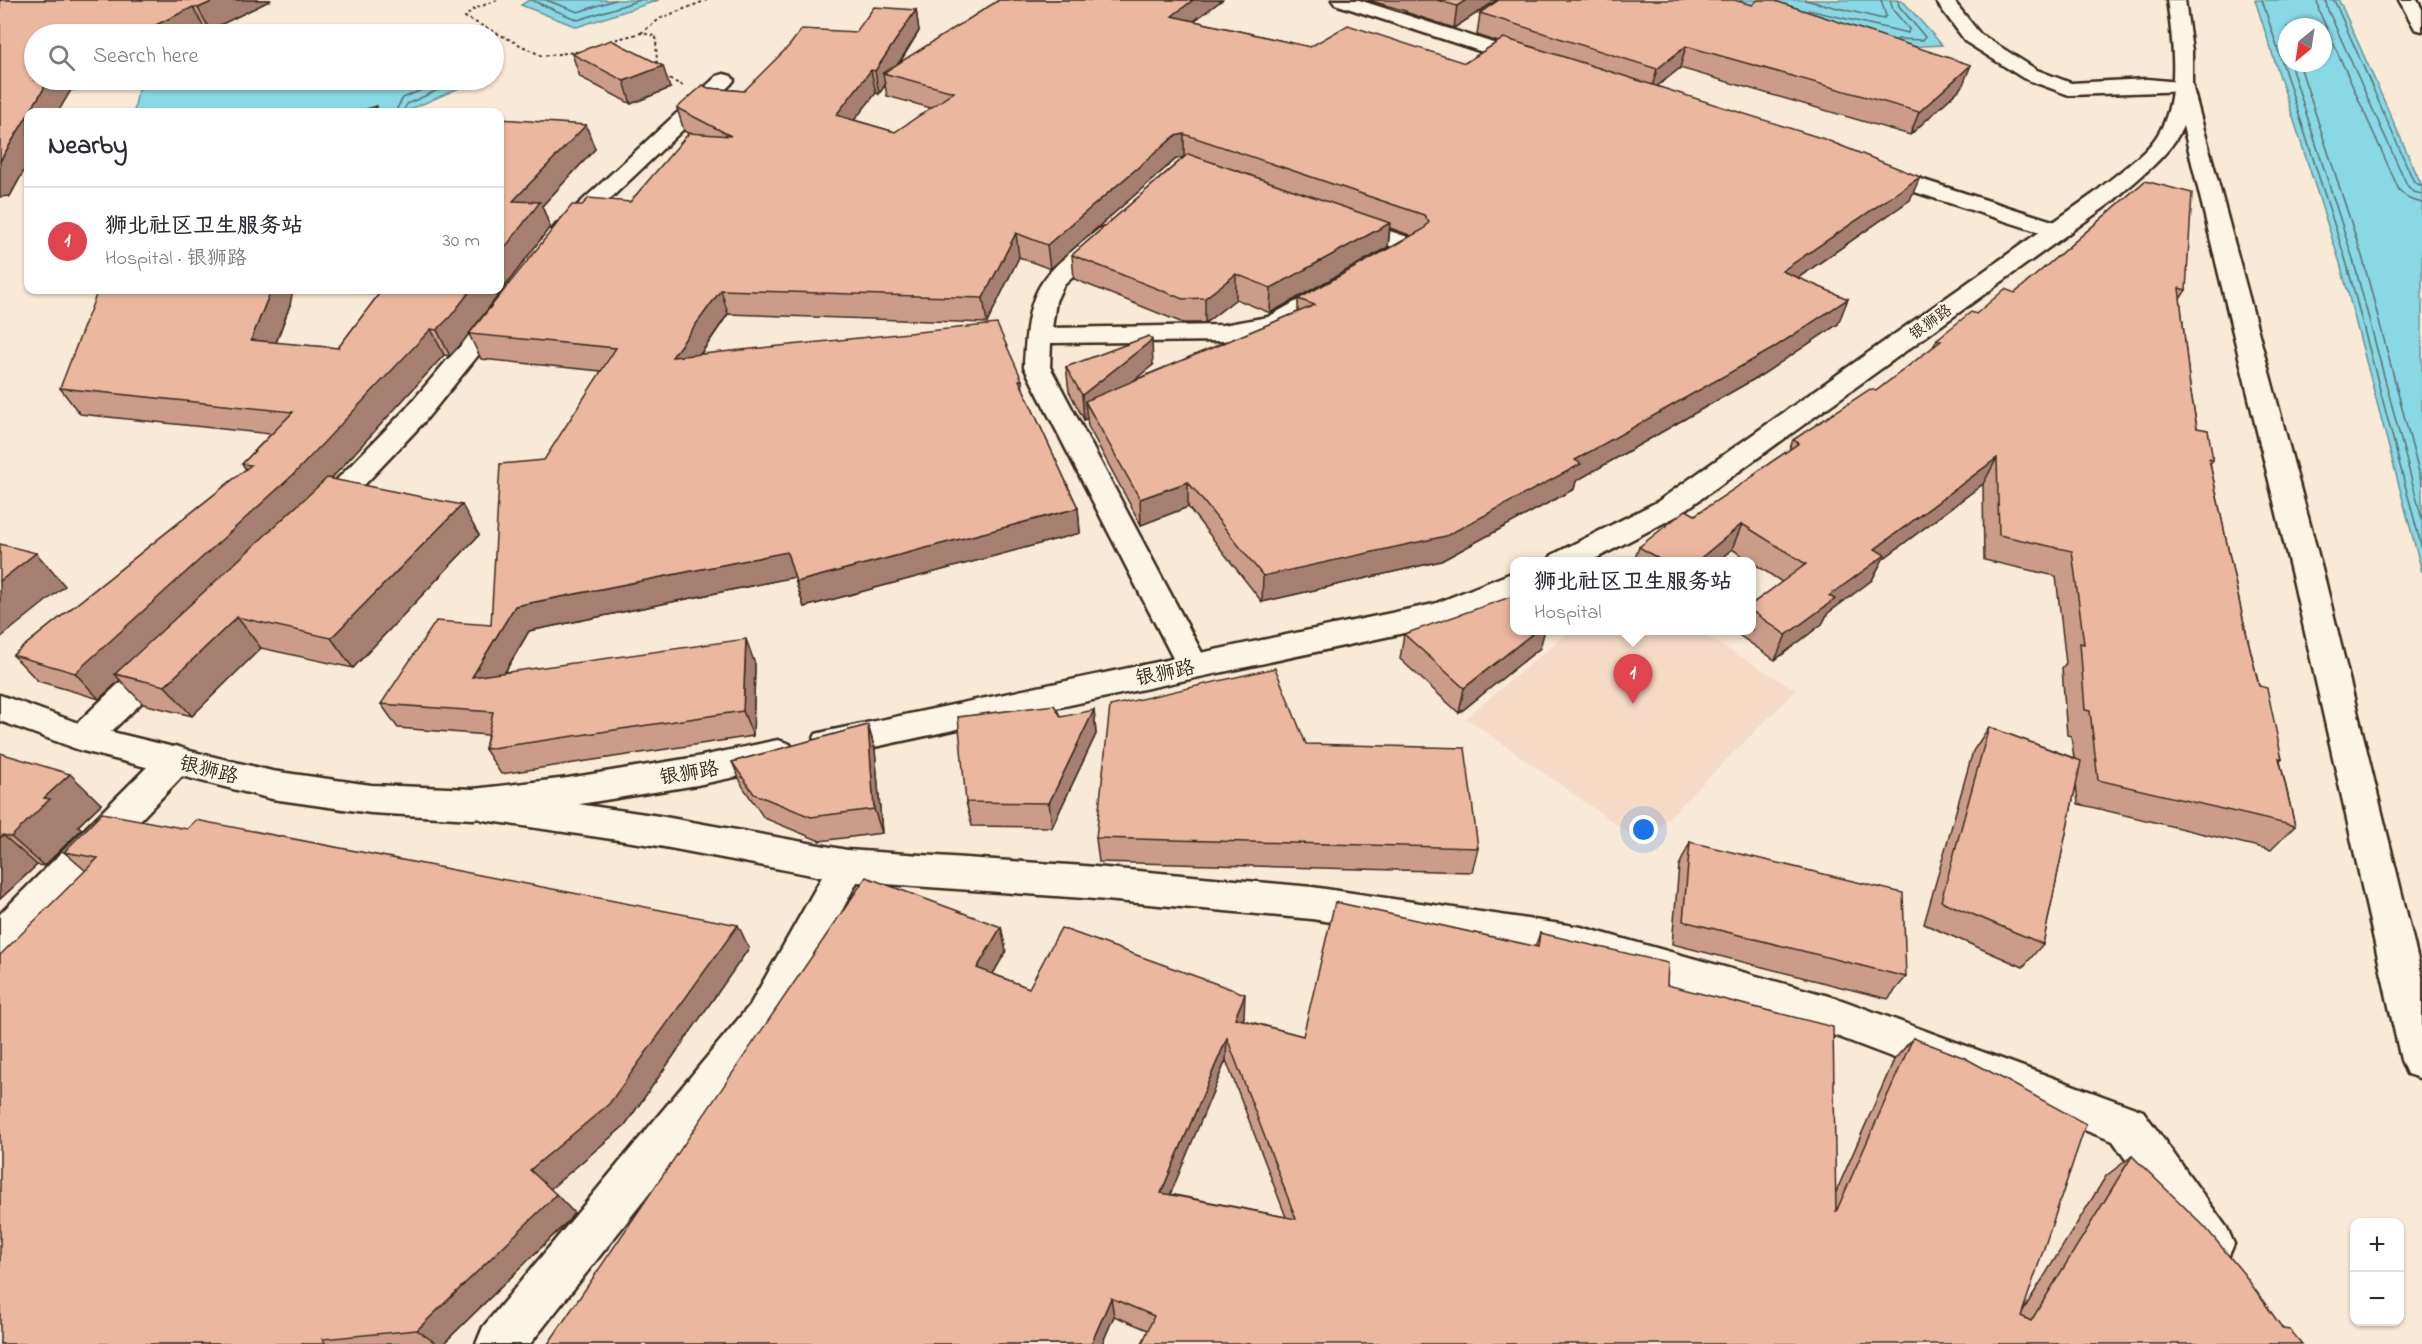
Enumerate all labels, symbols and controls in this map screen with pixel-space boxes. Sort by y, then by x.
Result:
north arrow [2278,18,2332,72]
search box [24,24,504,90]
icon: search [45,41,78,74]
text: Search here [93,41,198,73]
text: Nearby [48,128,127,166]
text: 狮北社区卫生服务站 [105,211,303,243]
text: 1 [64,227,71,256]
text: 30 m [443,227,480,256]
text: Hospital · 银狮路 [105,245,247,274]
street label: 银狮路 [1905,299,1958,346]
popup [1510,557,1756,635]
text: 狮北社区卫生服务站 [1534,567,1732,599]
text: Hospital [1534,599,1602,628]
street label: 银狮路 [1133,654,1199,695]
pin: 1 [1614,654,1652,704]
street label: 银狮路 [176,750,242,793]
street label: 银狮路 [657,755,722,794]
your location [1629,815,1658,844]
map controls [2350,1218,2404,1326]
button: + [2350,1218,2404,1272]
button: − [2350,1272,2404,1326]

